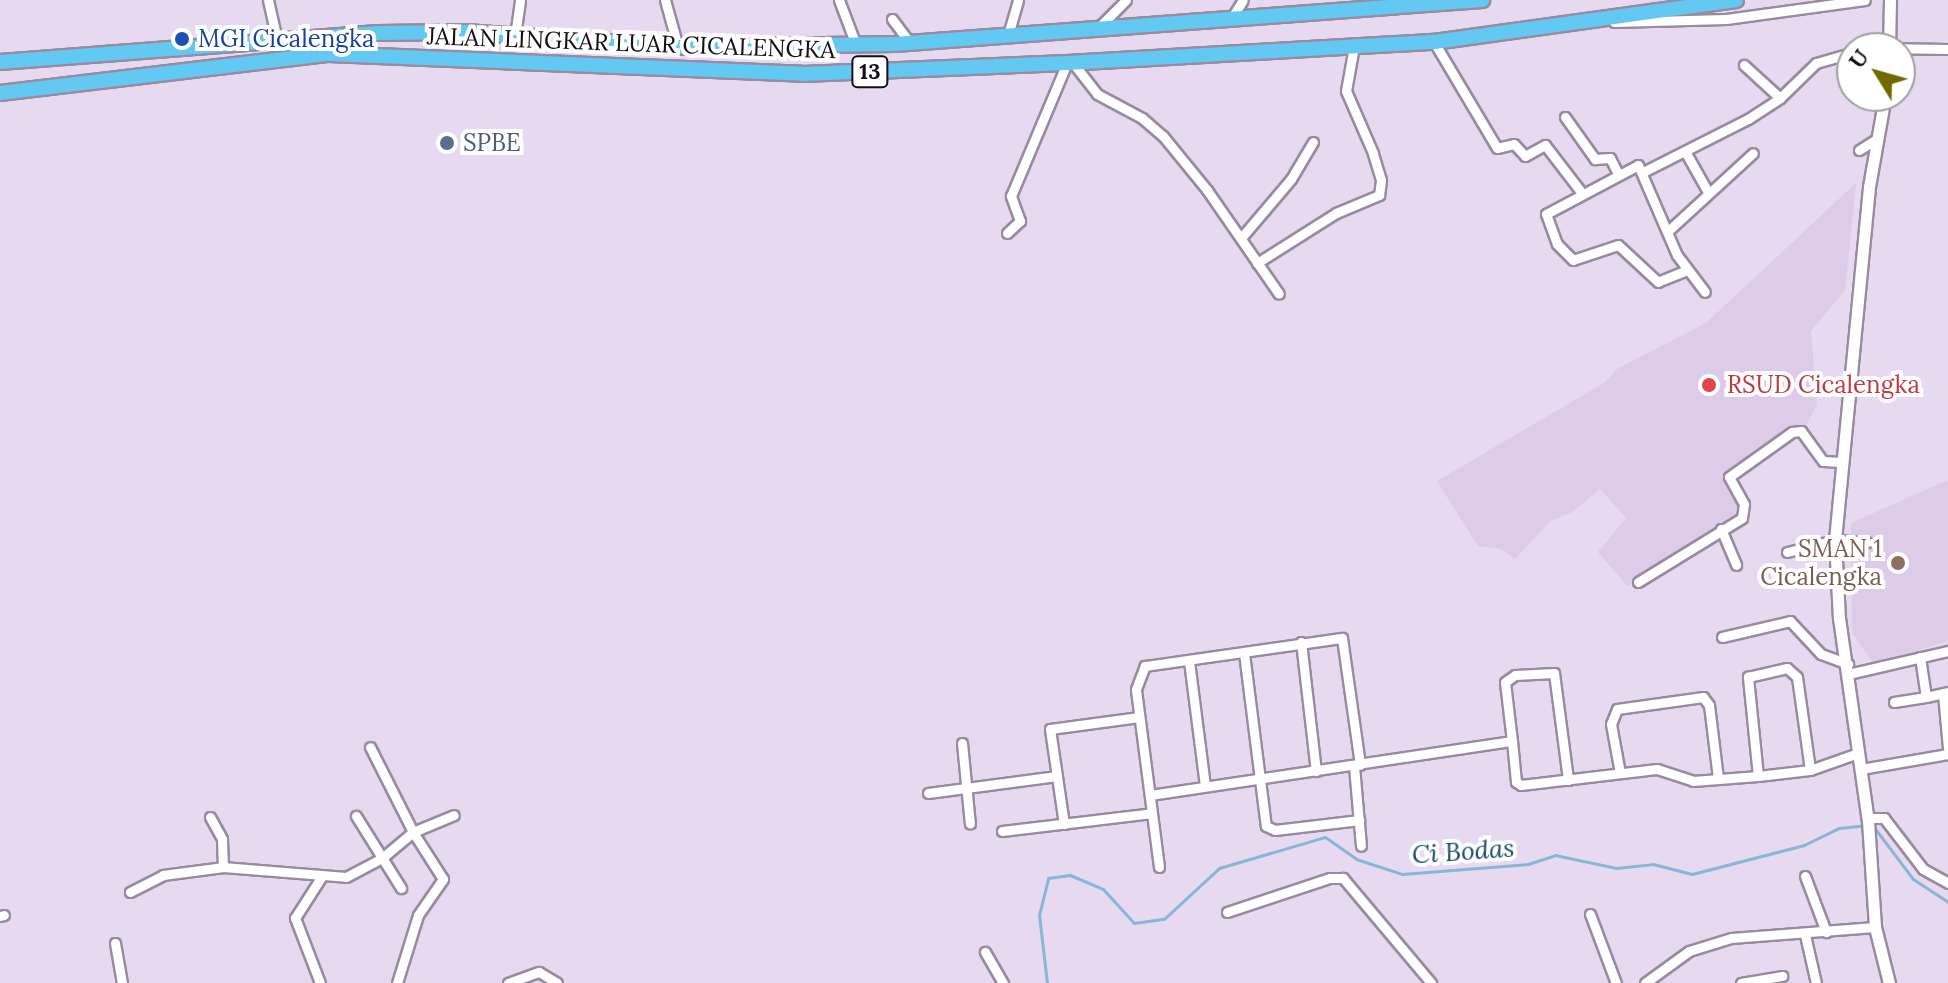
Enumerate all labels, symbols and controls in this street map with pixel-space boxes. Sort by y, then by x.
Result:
street label: JALAN LINGKAR LUAR CICALENGKA [426,21,836,65]
place label: MGI Cicalengka [198,25,374,53]
marker: MGI Cicalengka [173,30,191,48]
north arrow [1836,32,1916,112]
text: U [1842,44,1875,74]
road number: 13 [850,54,890,90]
place label: SPBE [463,129,521,157]
marker: SPBE [438,134,456,152]
place label: RSUD Cicalengka [1727,371,1920,399]
marker: RSUD Cicalengka [1698,374,1720,396]
place label: SMAN 1 Cicalengka [1760,535,1882,591]
marker: SMAN 1 Cicalengka [1889,554,1907,572]
water label: Ci Bodas [1411,832,1515,870]

